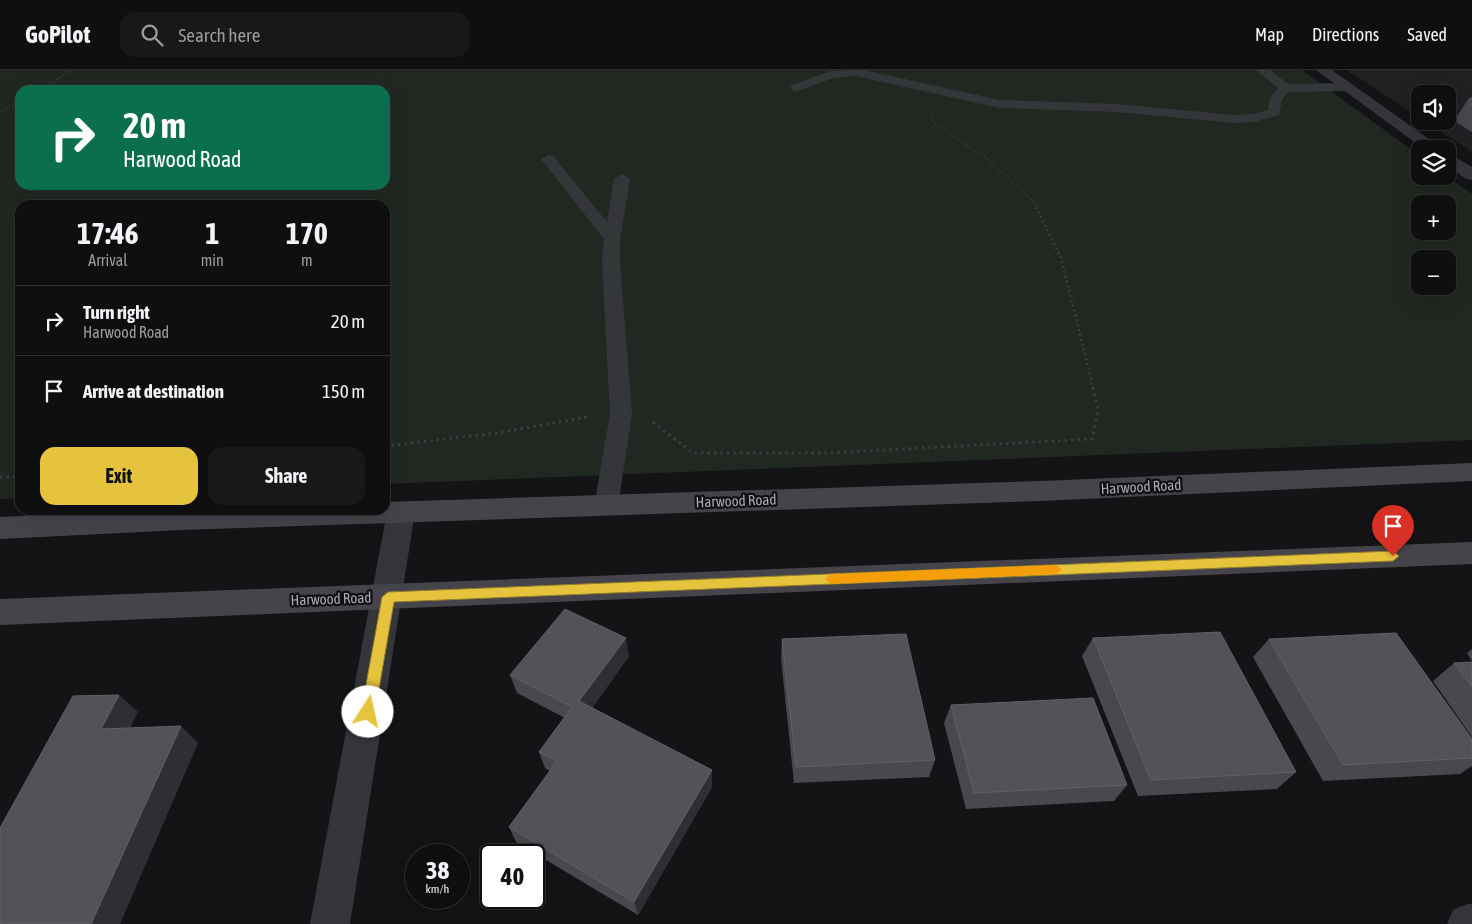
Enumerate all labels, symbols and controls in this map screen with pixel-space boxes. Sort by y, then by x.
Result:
search box [120,12,470,57]
text: GoPilot [25,21,90,48]
icon: search [138,21,166,49]
text: Search here [178,24,260,46]
text: Map [1255,24,1284,45]
text: Directions [1312,24,1379,45]
text: Saved [1407,24,1447,45]
map controls [1411,85,1456,295]
button: sound [1411,85,1456,130]
icon: right [40,105,105,170]
text: 20 m [123,105,186,145]
button: layers [1411,140,1456,185]
text: Harwood Road [123,146,242,172]
button: + [1411,195,1456,240]
text: 17:46 [77,216,139,250]
text: 1 [205,216,219,250]
text: 170 [286,216,328,250]
button: − [1411,250,1456,295]
text: Arrival [88,251,127,269]
text: min [201,251,224,269]
text: m [301,251,313,269]
text: Turn right [83,301,150,323]
icon: right [40,307,68,335]
text: 20 m [331,310,365,332]
text: Harwood Road [83,323,169,341]
icon: arrive [40,377,68,405]
text: Arrive at destination [83,380,224,402]
text: 150 m [322,380,365,402]
button: Exit [40,447,198,505]
button: Share [208,447,365,505]
street label: Harwood Road [1100,476,1182,497]
street label: Harwood Road [695,491,777,510]
pin [1372,505,1414,556]
icon: arrive [1379,512,1407,540]
street label: Harwood Road [290,589,372,608]
position arrow [341,685,393,737]
speed limit sign: 40 [480,844,545,909]
text: 38 [426,856,449,884]
text: km/h [426,882,449,896]

